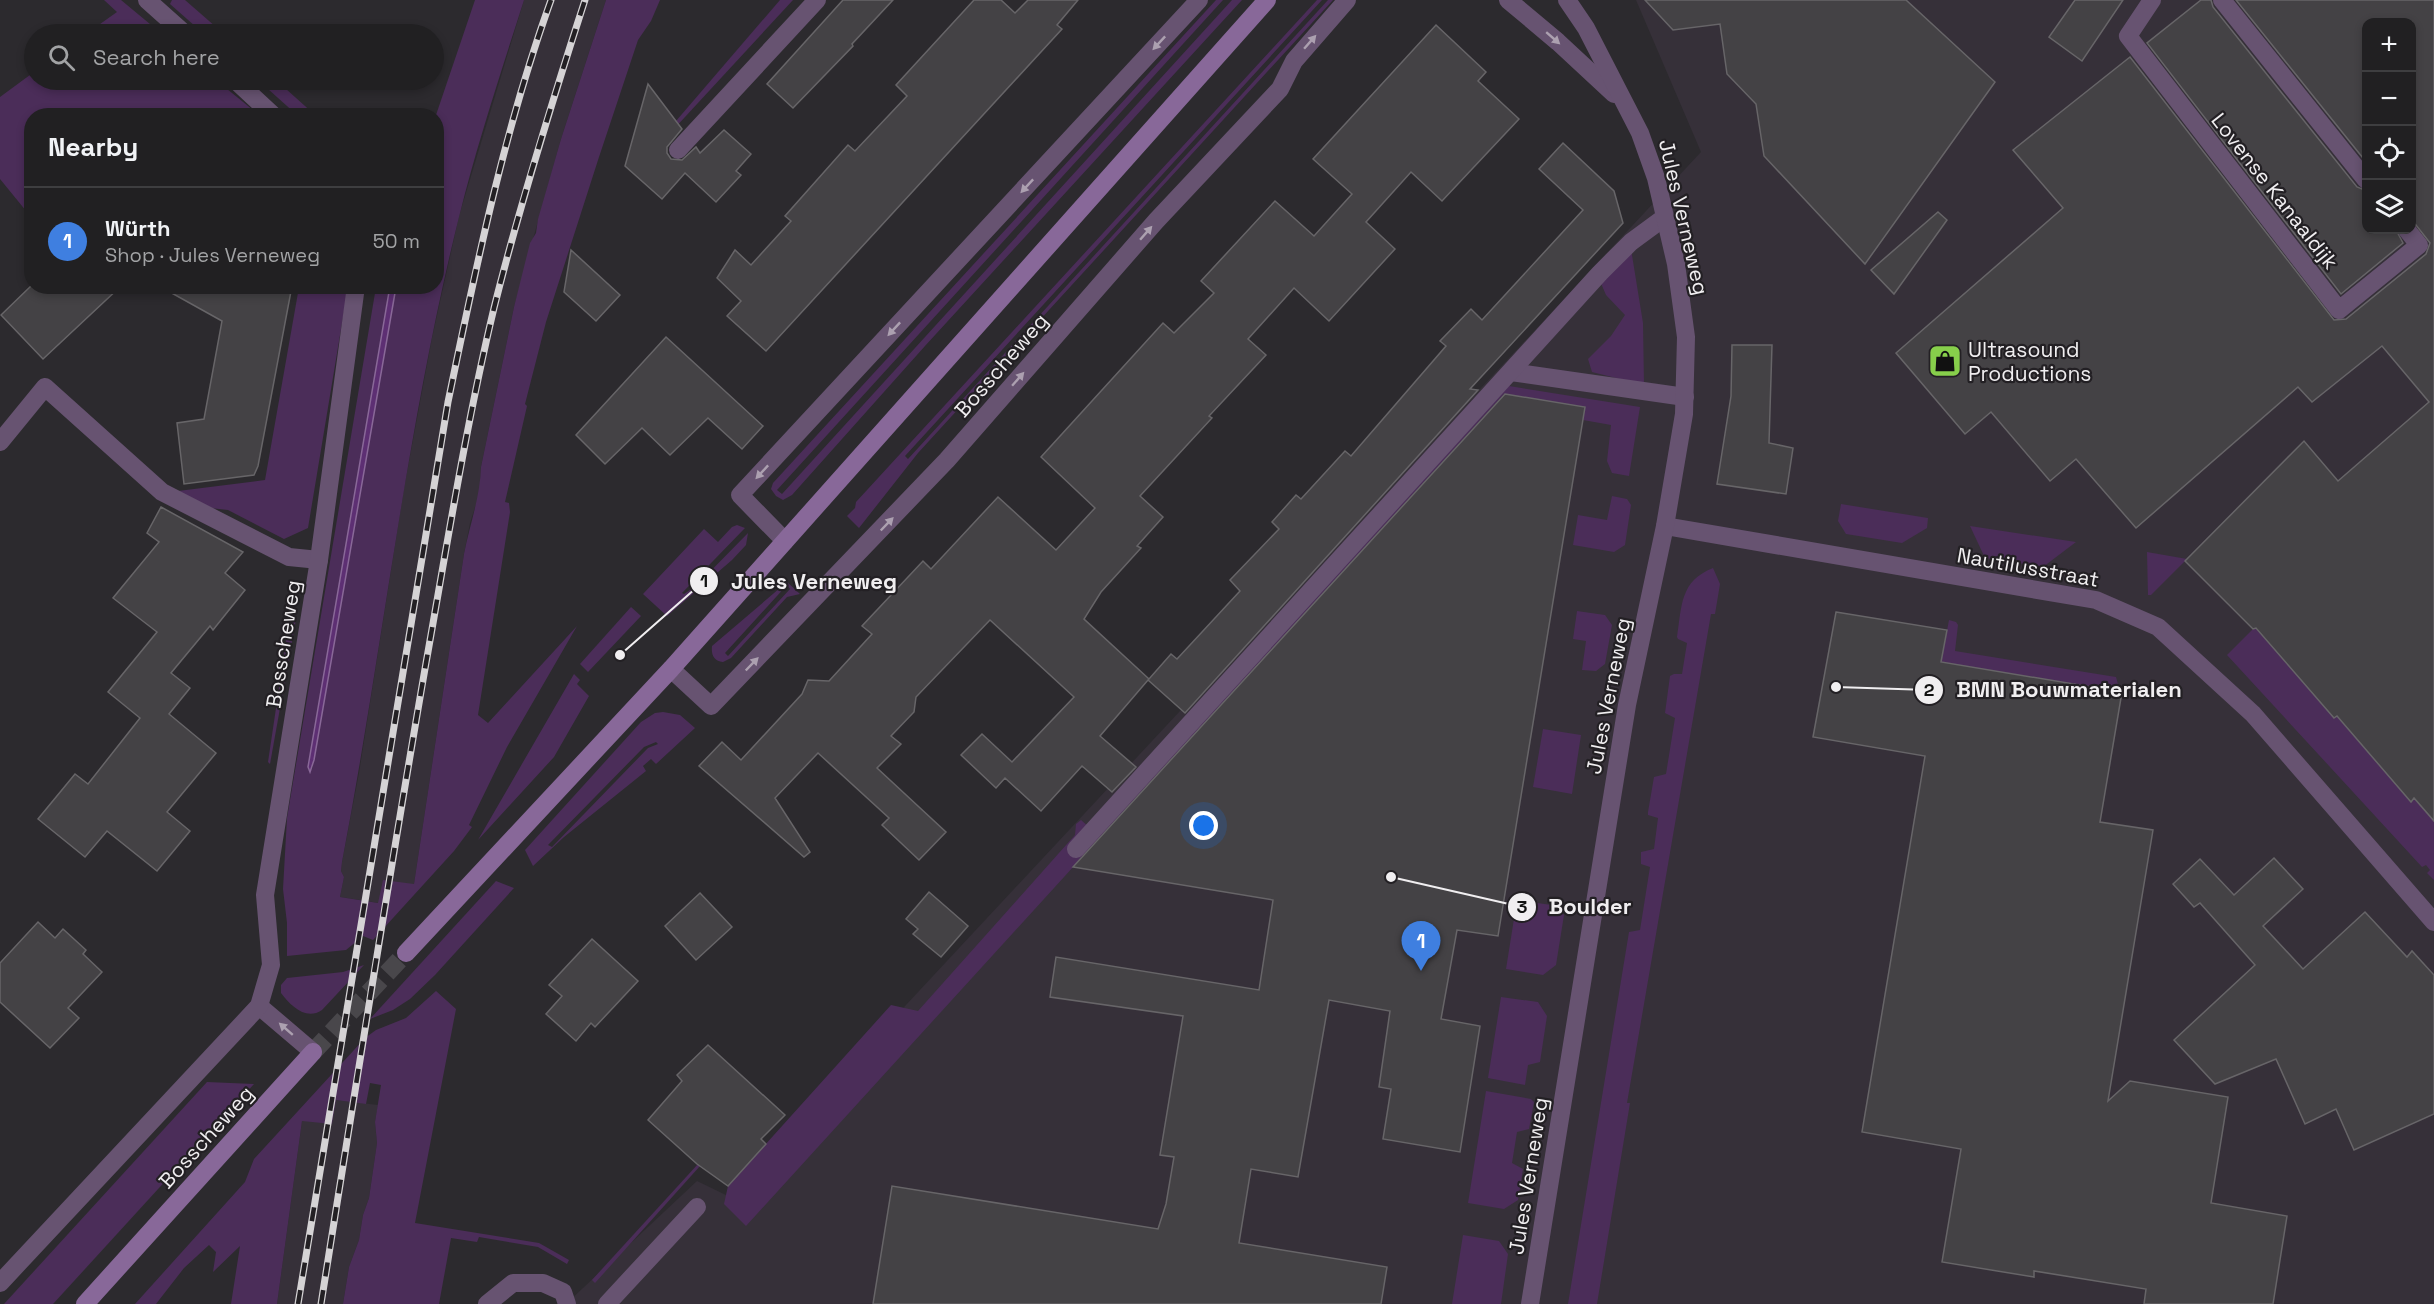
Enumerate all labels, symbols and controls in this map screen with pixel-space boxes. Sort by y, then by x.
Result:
map controls [2362,18,2416,234]
button: + [2362,18,2416,72]
search box [24,24,444,90]
one-way arrow [1545,31,1560,44]
one-way arrow [1153,35,1166,50]
one-way arrow [1303,35,1316,50]
icon: search [45,41,78,74]
text: Search here [93,43,220,71]
button: − [2362,72,2416,126]
street label: Lovense Kanaaldijk [2205,107,2345,275]
button: locate [2362,126,2416,180]
text: Nearby [48,130,138,164]
street label: Jules Verneweg [1653,137,1715,297]
one-way arrow [1021,178,1034,193]
button: layers [2362,180,2416,234]
text: Würth [105,214,171,242]
one-way arrow [1139,225,1153,240]
text: 1 [63,228,72,254]
text: 50 m [373,228,420,254]
text: Shop · Jules Verneweg [105,242,320,268]
street label: Bosscheweg [948,307,1054,423]
one-way arrow [888,322,902,336]
place label: Ultrasound Productions [1968,336,2091,387]
shop icon: Ultrasound Productions [1927,343,1963,379]
one-way arrow [1011,372,1025,387]
one-way arrow [755,465,769,479]
one-way arrow [879,517,893,531]
street label: Nautilusstraat [1955,541,2101,593]
callout: Jules Verneweg [689,561,909,601]
text: Jules Verneweg [731,567,897,595]
text: 1 [700,569,708,592]
street label: Bosscheweg [260,578,306,710]
street label: Jules Verneweg [1580,616,1636,776]
one-way arrow [744,658,758,672]
callout: BMN Bouwmaterialen [1914,670,2194,710]
text: BMN Bouwmaterialen [1956,675,2182,703]
text: 2 [1924,678,1935,701]
your location [1189,811,1218,840]
callout: Boulder [1507,887,1644,927]
text: Boulder [1549,892,1632,920]
text: 3 [1517,895,1528,918]
pin: 1 [1402,922,1440,971]
one-way arrow [279,1022,294,1036]
street label: Bosscheweg [153,1080,259,1194]
street label: Jules Verneweg [1502,1095,1554,1257]

